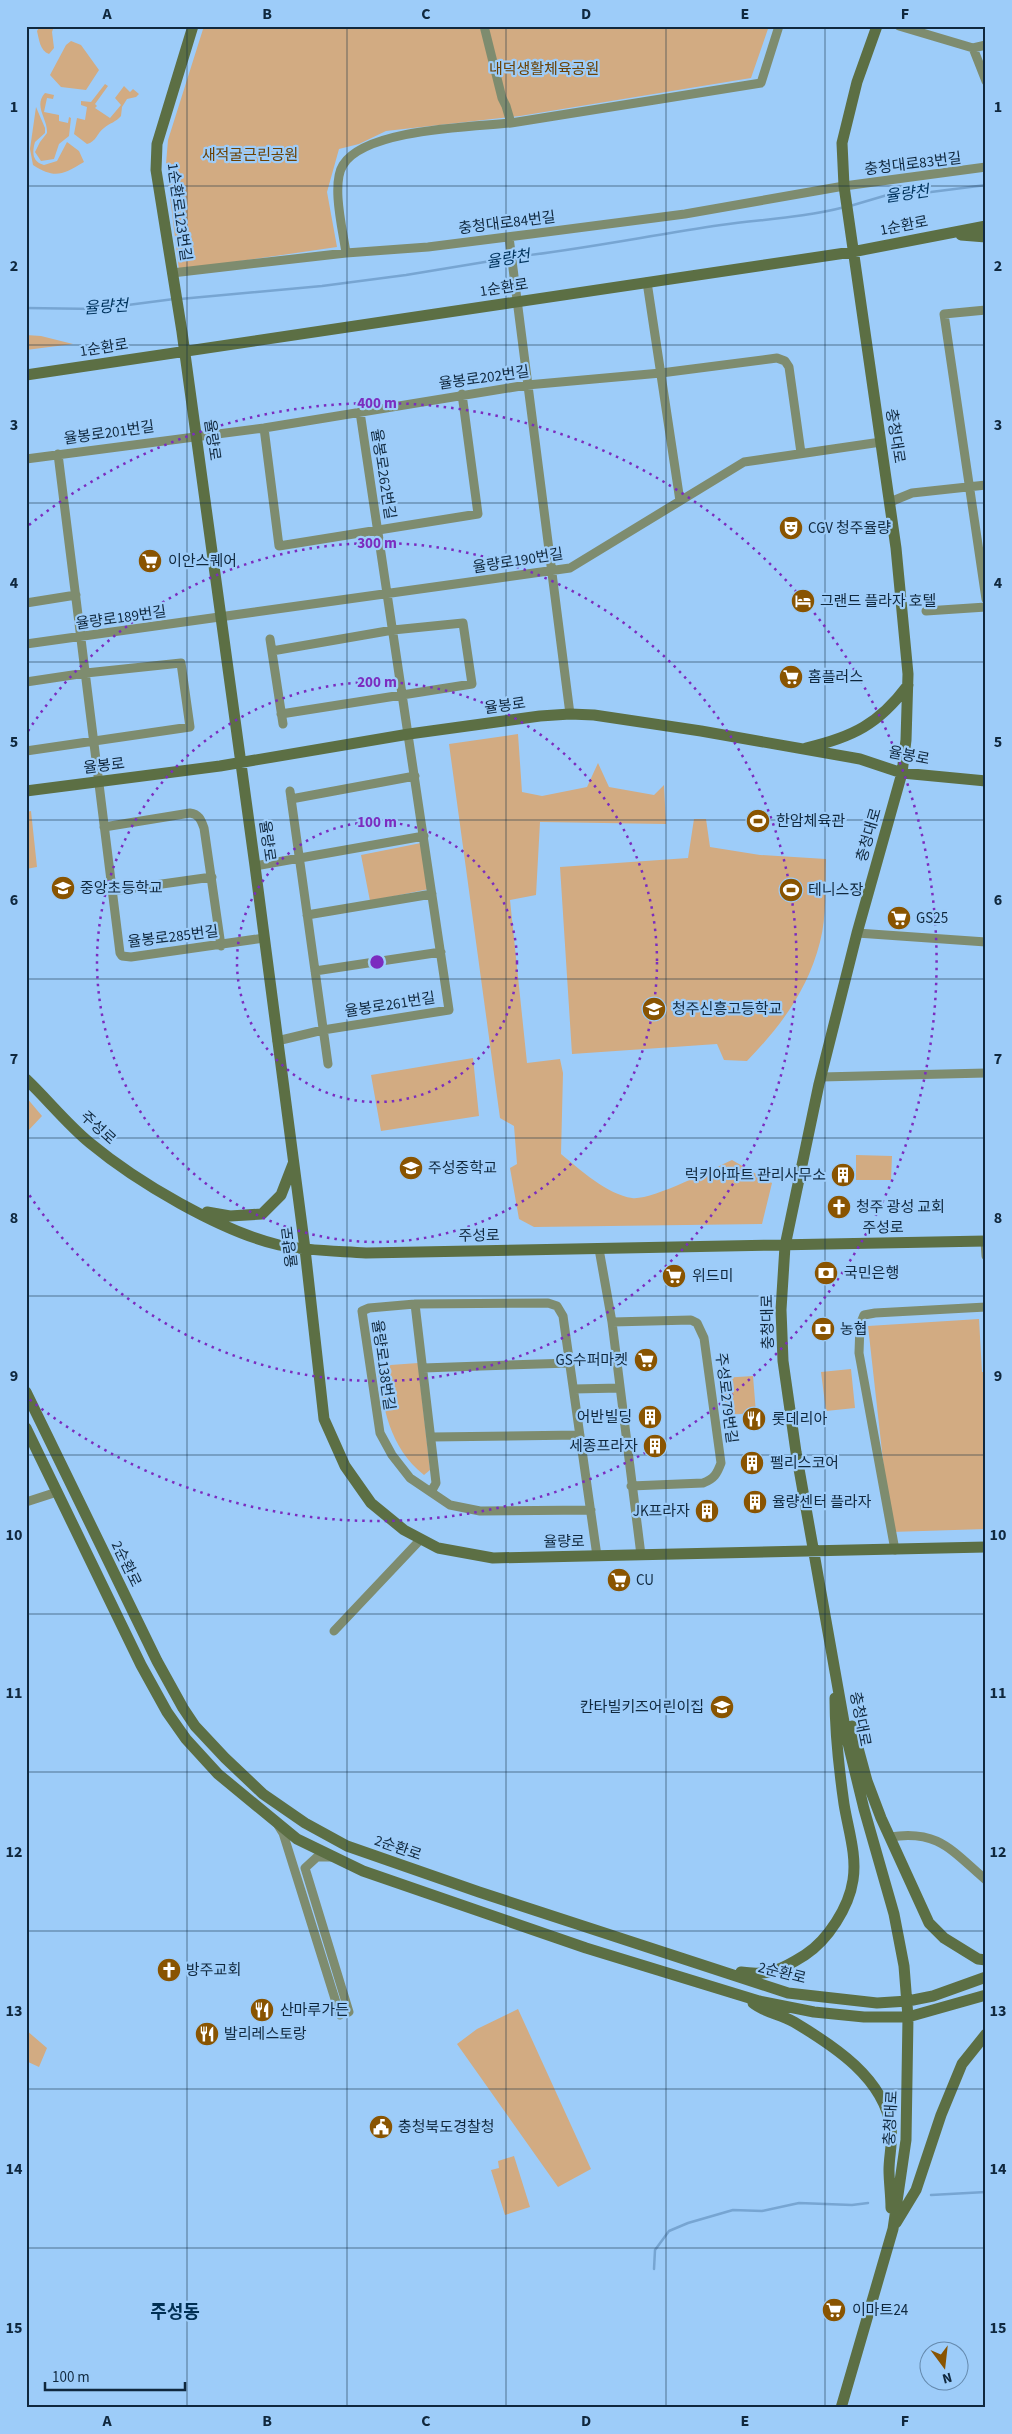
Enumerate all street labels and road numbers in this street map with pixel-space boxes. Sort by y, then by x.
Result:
street label: 충청대로83번길 [863,148,963,180]
street label: 1순환로123번길 [162,162,196,262]
street label: 충청대로84번길 [457,207,557,239]
street label: 1순환로 [878,211,930,241]
street label: 1순환로 [478,274,530,302]
street label: 1순환로 [78,334,130,362]
street label: 율봉로202번길 [437,361,531,395]
street label: 충청대로 [880,407,910,465]
street label: 율봉로201번길 [62,416,156,450]
street label: 율량로 [199,418,225,462]
street label: 율봉로262번길 [365,427,401,521]
street label: 율량로190번길 [471,543,565,579]
street label: 율량로189번길 [74,601,168,635]
street label: 율봉로 [483,693,527,719]
street label: 율봉로 [887,742,931,770]
street label: 율봉로 [82,753,126,779]
street label: 충청대로 [851,806,887,864]
street label: 율량로 [254,819,280,863]
street label: 율봉로285번길 [126,921,220,953]
street label: 율봉로261번길 [343,987,437,1023]
street label: 주성로 [76,1106,120,1150]
street label: 주성로 [862,1217,904,1239]
street label: 율량로 [277,1225,303,1269]
street label: 주성로 [458,1225,500,1247]
street label: 충청대로 [757,1294,779,1350]
street label: 율량로138번길 [366,1318,400,1412]
street label: 주성로279번길 [710,1351,742,1445]
street label: 율량로 [543,1531,585,1553]
street label: 2순환로 [106,1537,146,1591]
street label: 충청대로 [844,1690,876,1748]
street label: 2순환로 [371,1830,425,1866]
street label: 2순환로 [756,1957,808,1989]
street label: 충청대로 [879,2090,903,2146]

